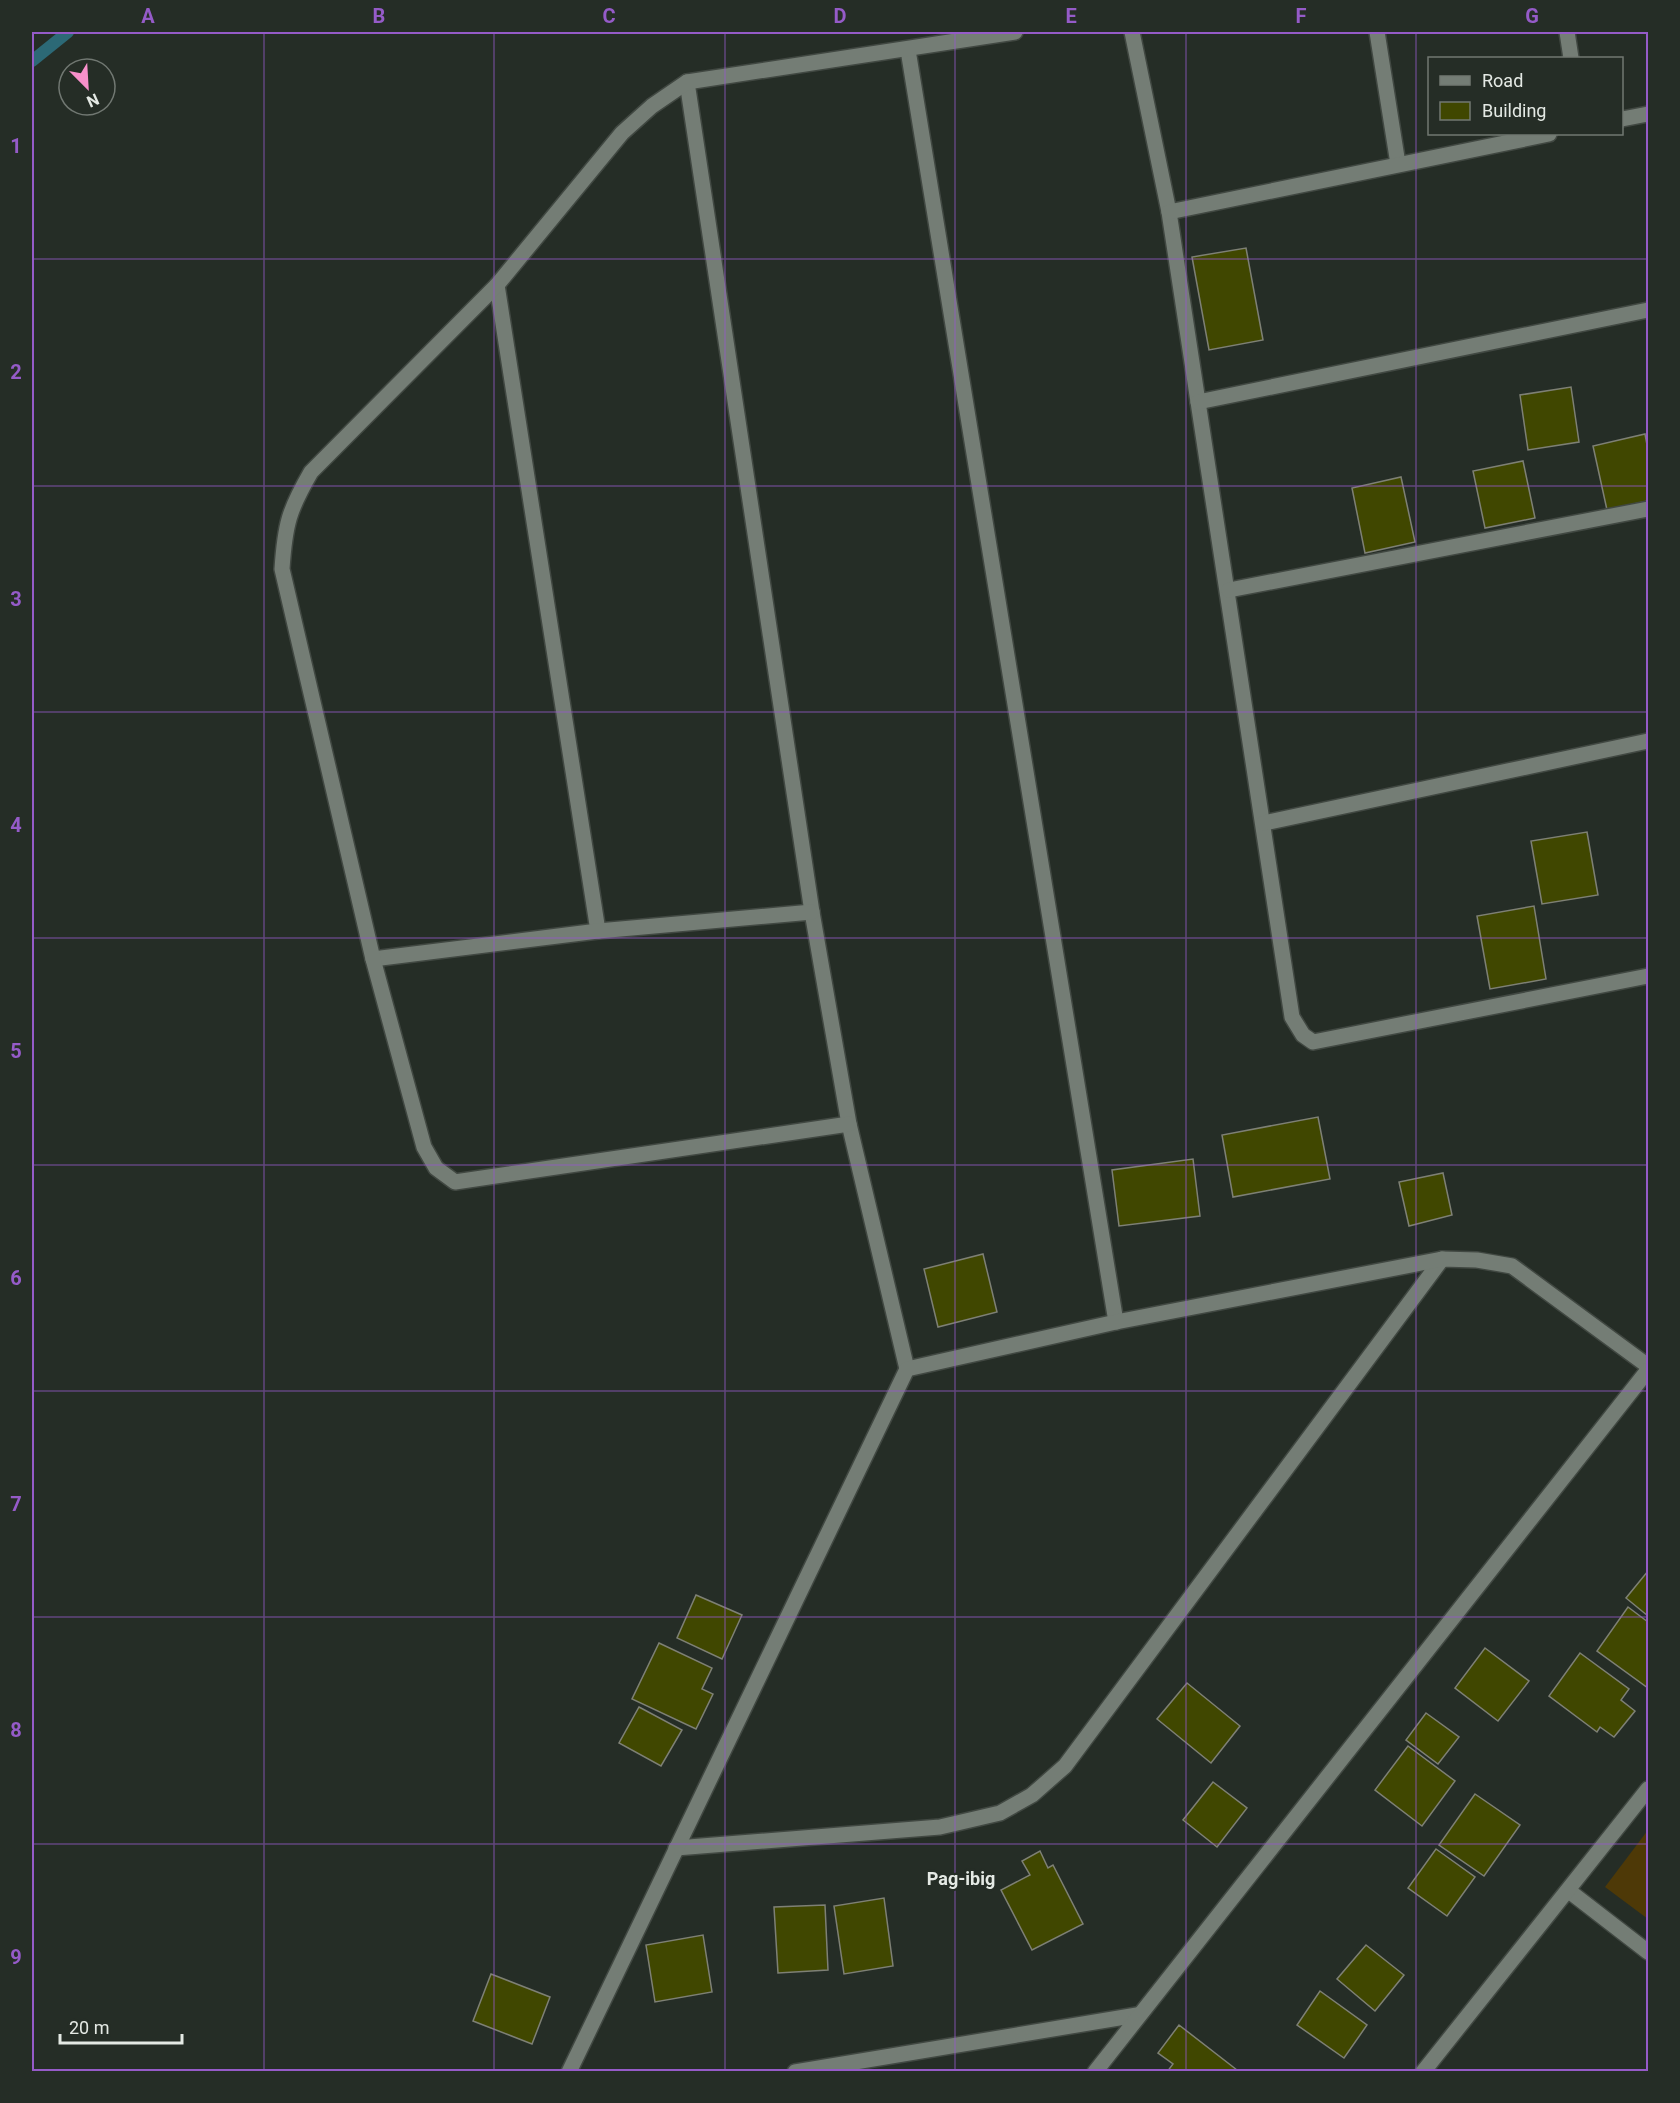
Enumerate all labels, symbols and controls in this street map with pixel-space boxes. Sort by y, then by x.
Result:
text: A [141,4,155,28]
text: B [373,4,385,28]
text: C [602,4,616,28]
text: D [834,4,847,28]
text: E [1065,4,1077,28]
text: F [1296,4,1307,28]
text: G [1525,4,1539,28]
north arrow [57,57,117,117]
legend [1428,57,1623,135]
text: Road [1482,70,1523,91]
text: N [84,89,102,111]
text: Building [1482,100,1546,121]
text: 1 [10,134,22,158]
text: 2 [10,360,22,384]
text: 3 [10,587,22,611]
text: 4 [10,813,22,837]
text: 5 [10,1039,22,1063]
text: 6 [10,1266,22,1290]
text: 7 [10,1492,22,1516]
text: 8 [10,1718,22,1742]
district label: Pag-ibig [927,1868,995,1889]
text: 9 [10,1945,22,1969]
scale bar [60,2007,182,2045]
text: 20 m [69,2017,109,2038]

